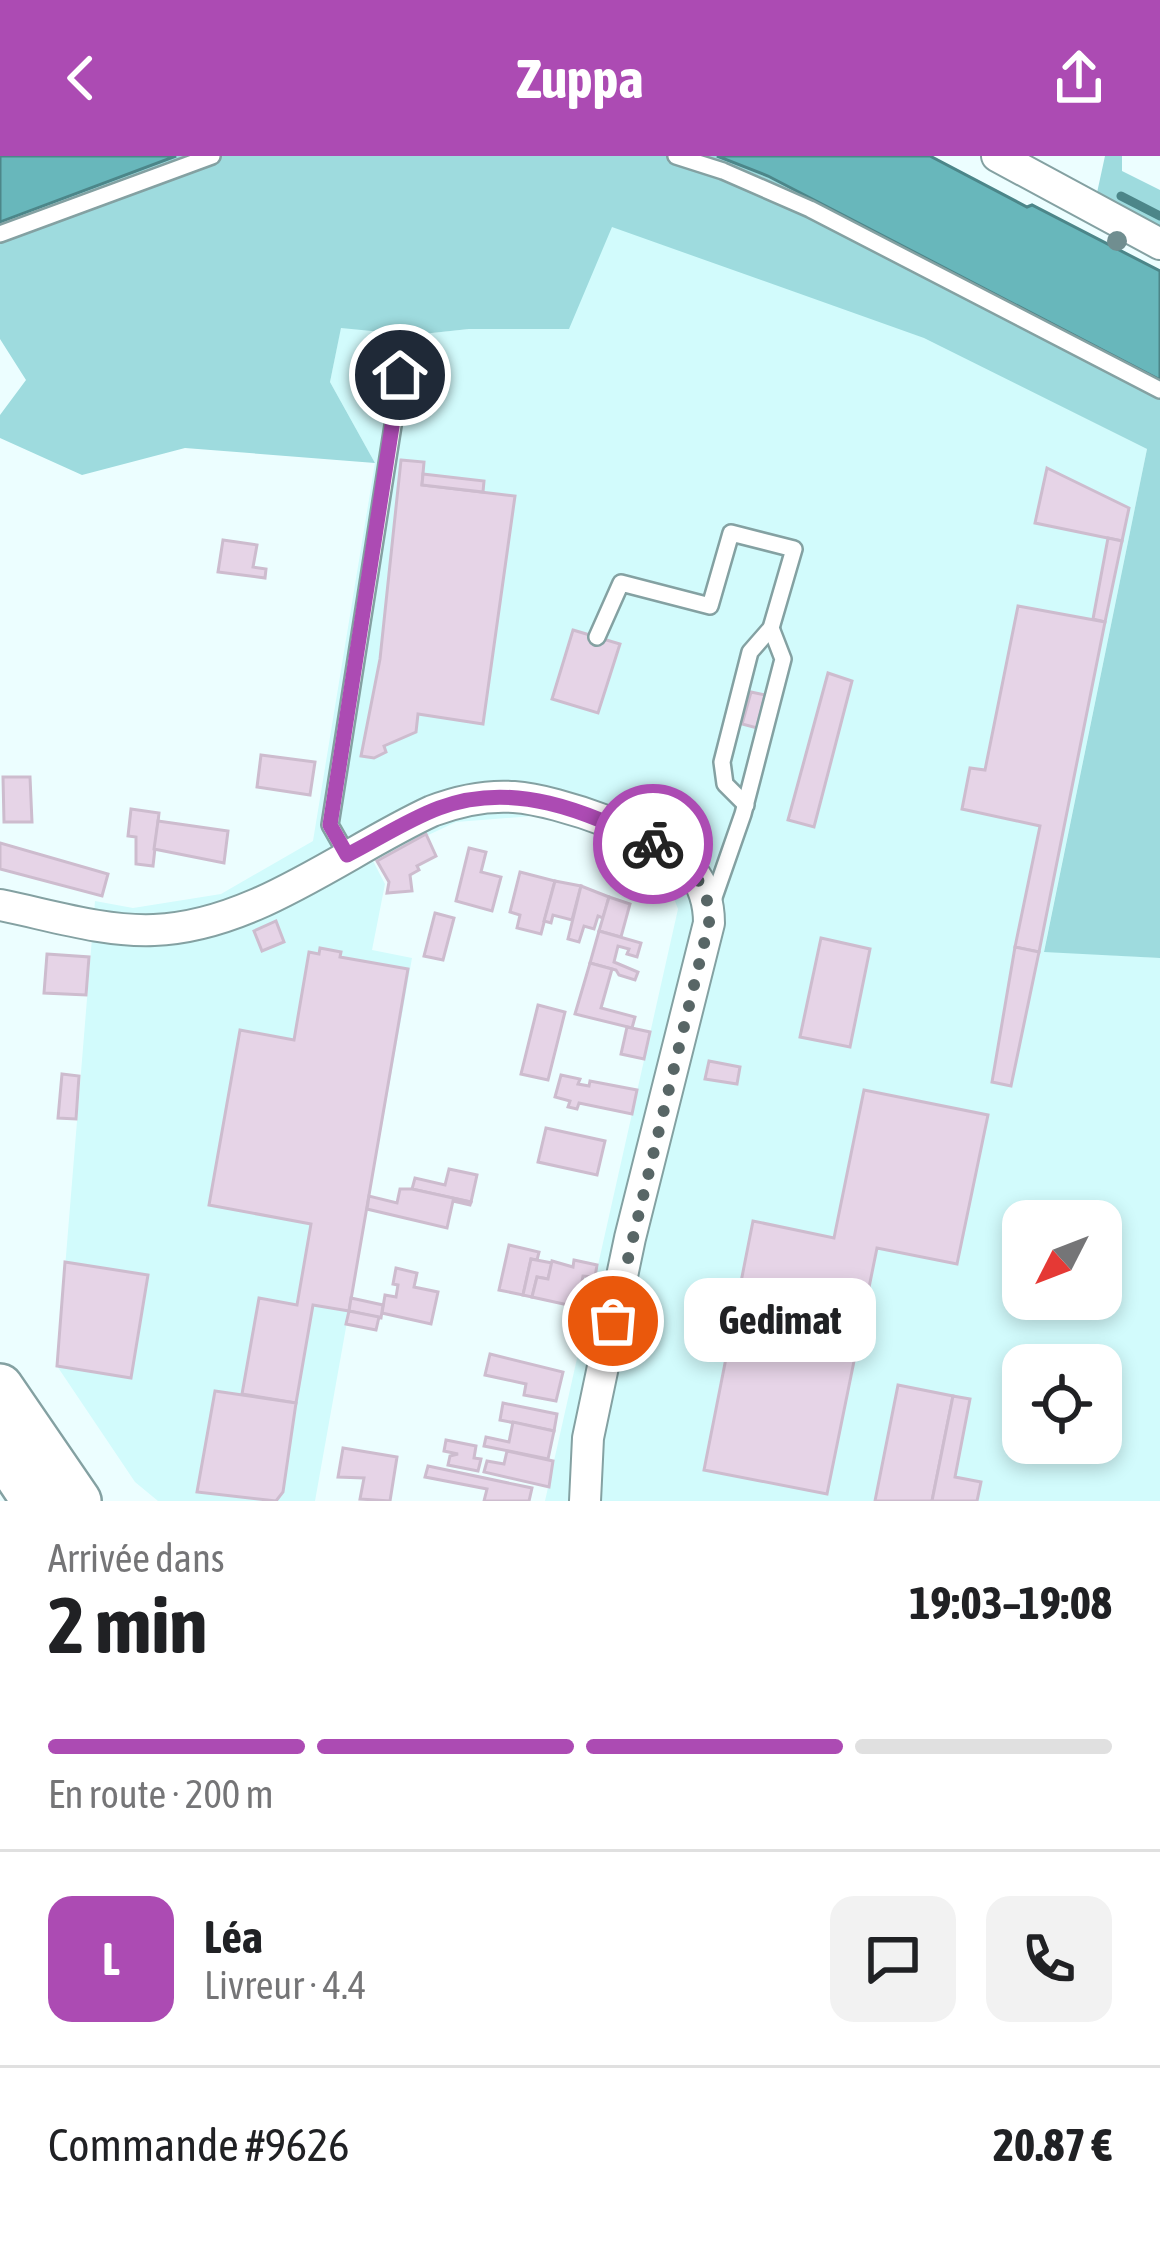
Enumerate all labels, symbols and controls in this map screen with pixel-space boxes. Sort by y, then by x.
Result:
icon: back [48,45,114,111]
icon: share [1046,45,1112,111]
text: Zuppa [517,48,643,109]
pin [349,324,451,426]
icon: home [367,342,433,408]
courier [593,784,713,904]
icon: bike [620,811,686,877]
north arrow [1002,1200,1122,1320]
map controls [1002,1200,1122,1464]
pin [562,1270,664,1372]
callout: Gedimat [685,1279,877,1363]
icon: bag [580,1288,646,1354]
text: Gedimat [718,1298,842,1342]
button: locate [1002,1344,1122,1464]
text: Arrivée dans [48,1536,225,1580]
text: 19:03–19:08 [909,1577,1112,1629]
text: 2 min [48,1580,207,1670]
text: En route · 200 m [48,1772,274,1816]
button: chat [830,1896,956,2022]
button: phone [986,1896,1112,2022]
text: Léa [204,1911,263,1963]
text: L [102,1933,120,1985]
text: Livreur · 4.4 [204,1963,366,2007]
text: Commande #9626 [48,2119,349,2171]
text: 20.87 € [993,2119,1112,2171]

